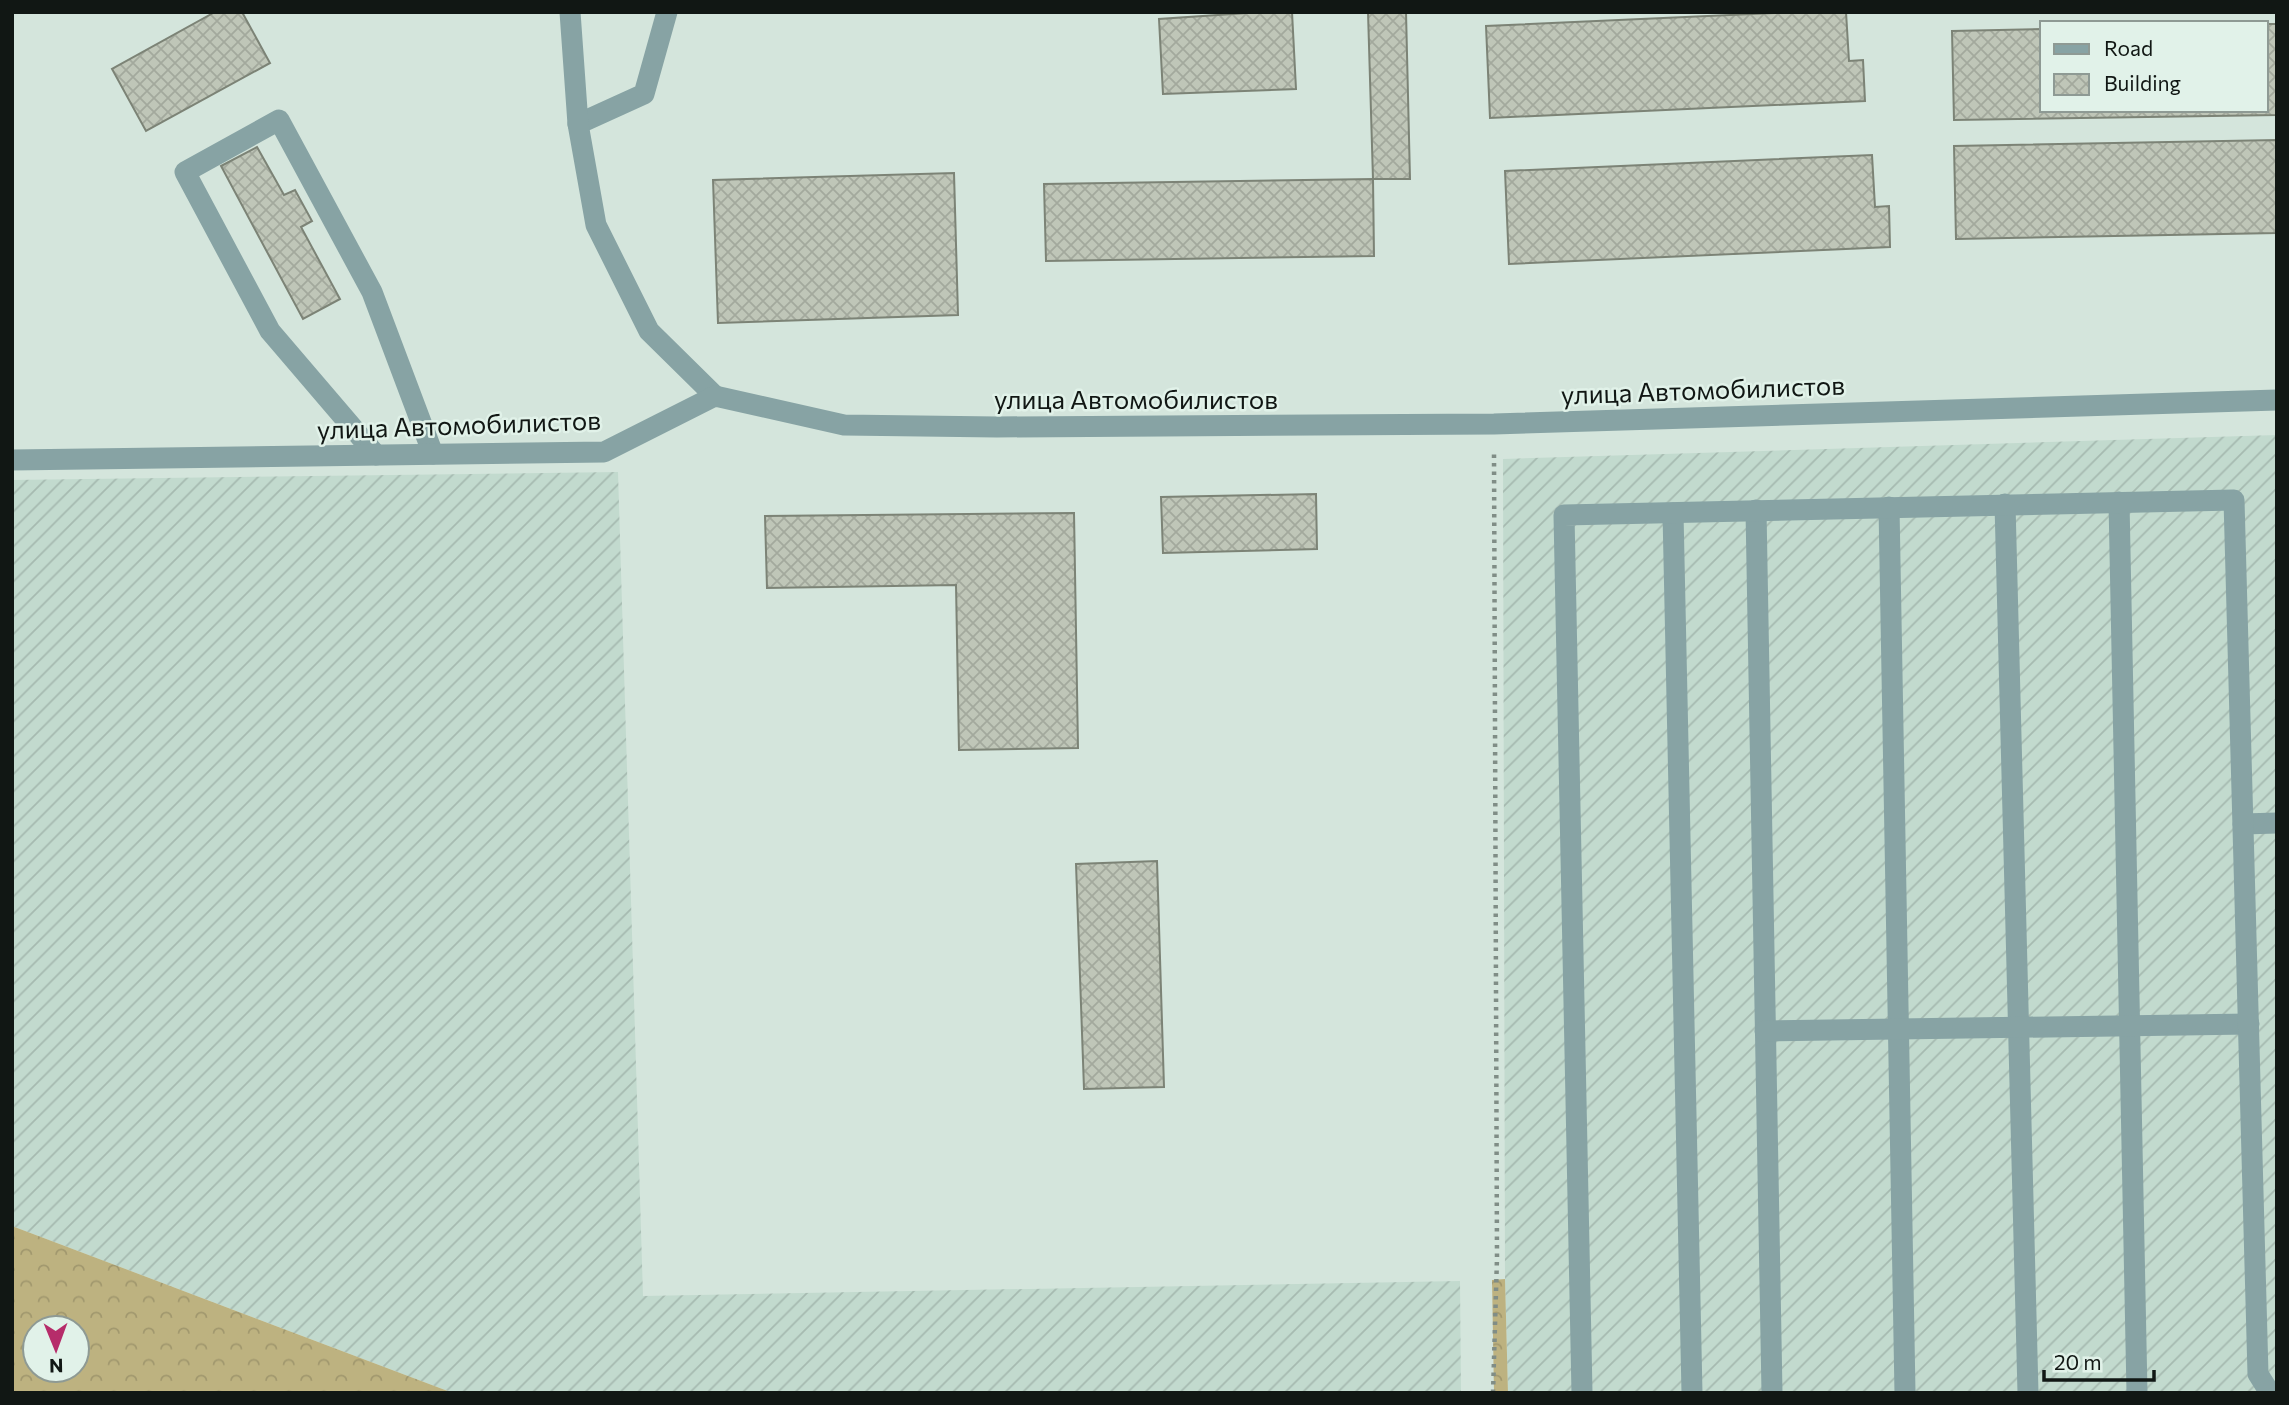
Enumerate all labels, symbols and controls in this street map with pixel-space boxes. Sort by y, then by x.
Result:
legend [2040,21,2268,112]
text: Road [2104,35,2153,60]
text: Building [2104,70,2181,95]
street label: улица Автомобилистов [1560,369,1846,409]
street label: улица Автомобилистов [994,383,1278,414]
street label: улица Автомобилистов [316,404,602,444]
north arrow [21,1314,91,1384]
scale bar [2044,1338,2154,1382]
text: 20 m [2054,1349,2102,1374]
text: N [49,1355,64,1378]

